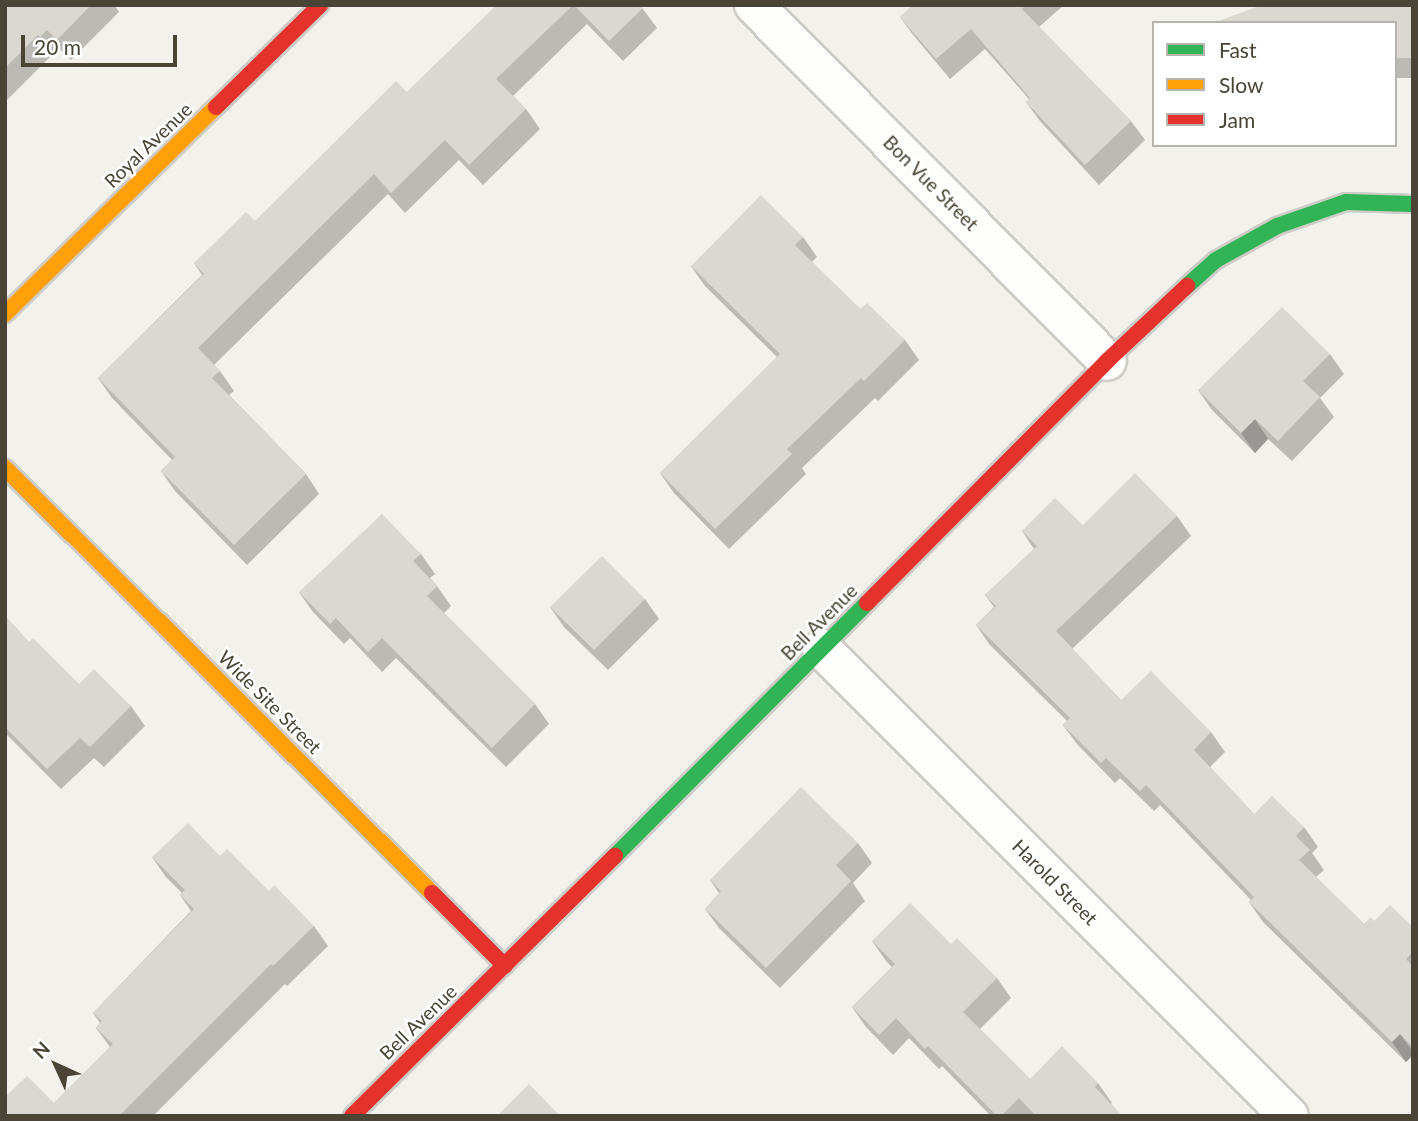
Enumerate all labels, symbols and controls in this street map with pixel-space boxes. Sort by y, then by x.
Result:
scale bar [24,21,180,65]
legend [1152,21,1397,147]
text: 20 m [34,34,81,59]
text: Fast [1219,37,1256,62]
text: Slow [1219,72,1263,97]
street label: Royal Avenue [99,98,197,192]
text: Jam [1219,107,1255,132]
street label: Bon Vue Street [878,130,984,236]
street label: Bell Avenue [776,579,862,665]
street label: Wide Site Street [214,646,326,758]
street label: Harold Street [1008,835,1102,929]
street label: Bell Avenue [375,979,461,1065]
north arrow [21,1030,91,1100]
text: N [27,1036,54,1063]

